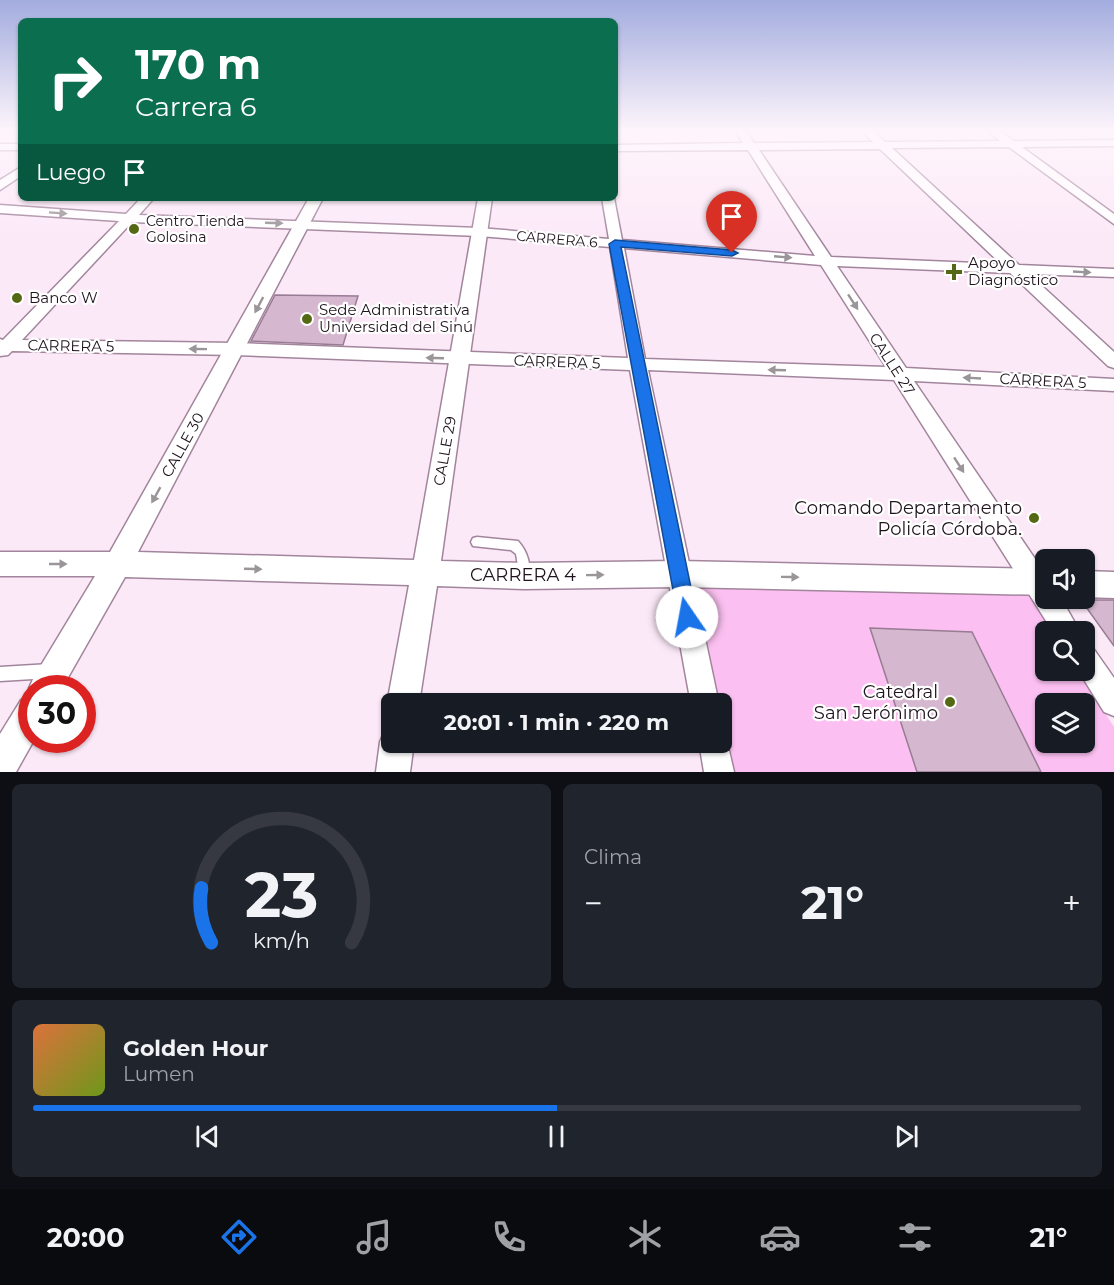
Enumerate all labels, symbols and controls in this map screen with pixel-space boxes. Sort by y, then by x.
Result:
text: 170 m [135,38,261,90]
icon: right [36,42,114,120]
text: Carrera 6 [135,90,256,123]
icon: arrive [118,156,151,189]
text: Luego [36,159,106,186]
pin [706,191,757,253]
icon: arrive [715,200,748,233]
one-way arrow [49,208,68,218]
place label: Centro Tienda Golosina [146,212,245,246]
one-way arrow [265,218,284,228]
marker: Centro Tienda Golosina [127,222,141,236]
street label: CARRERA 6 [516,226,599,252]
one-way arrow [773,252,792,262]
place label: Apoyo Diagnóstico [968,253,1058,289]
marker: Apoyo Diagnóstico [945,263,963,281]
one-way arrow [1073,267,1092,276]
place label: Banco W [29,288,98,307]
marker: Banco W [10,291,24,305]
one-way arrow [847,293,858,310]
one-way arrow [254,297,264,314]
place label: Sede Administrativa Universidad del Sinú [319,300,473,336]
marker: Sede Administrativa Universidad del Sinú [300,312,314,326]
street label: CALLE 27 [865,329,920,398]
street label: CARRERA 5 [27,335,115,356]
one-way arrow [189,344,208,353]
street label: CARRERA 5 [513,350,601,373]
one-way arrow [426,353,445,362]
one-way arrow [767,365,786,375]
street label: CARRERA 5 [999,369,1087,392]
one-way arrow [962,373,981,382]
street label: CALLE 30 [157,409,208,480]
street label: CALLE 29 [429,415,460,487]
one-way arrow [953,457,964,473]
one-way arrow [151,487,161,504]
place label: Comando Departamento Policía Córdoba. [794,497,1022,540]
marker: Comando Departamento Policía Córdoba. [1027,511,1041,525]
map controls [1035,549,1095,753]
button: sound [1035,549,1095,609]
one-way arrow [49,559,68,569]
one-way arrow [244,564,263,573]
street label: CARRERA 4 [470,564,576,586]
one-way arrow [586,570,605,580]
one-way arrow [781,572,800,581]
position arrow [655,585,719,649]
button: search [1035,621,1095,681]
speed limit sign: 30 [18,675,96,753]
place label: Catedral San Jerónimo [814,681,938,724]
button: layers [1035,693,1095,753]
marker: Catedral San Jerónimo [943,695,957,709]
text: 20:01 · 1 min · 220 m [444,709,669,736]
text: Clima [584,845,642,869]
text: 23 [245,857,318,933]
text: 21° [801,875,864,930]
text: − [584,883,603,923]
text: + [1062,883,1081,923]
text: km/h [253,927,310,953]
text: Golden Hour [123,1035,268,1062]
text: Lumen [123,1062,195,1086]
icon: previous [191,1120,224,1153]
icon: pause [540,1120,573,1153]
icon: next [890,1120,923,1153]
icon: directions [218,1216,260,1258]
icon: music [353,1216,395,1258]
icon: phone [488,1216,530,1258]
icon: climate [624,1216,666,1258]
icon: car [759,1216,801,1258]
icon: filters [894,1216,936,1258]
text: 20:00 [47,1221,125,1254]
text: 21° [1030,1221,1067,1254]

